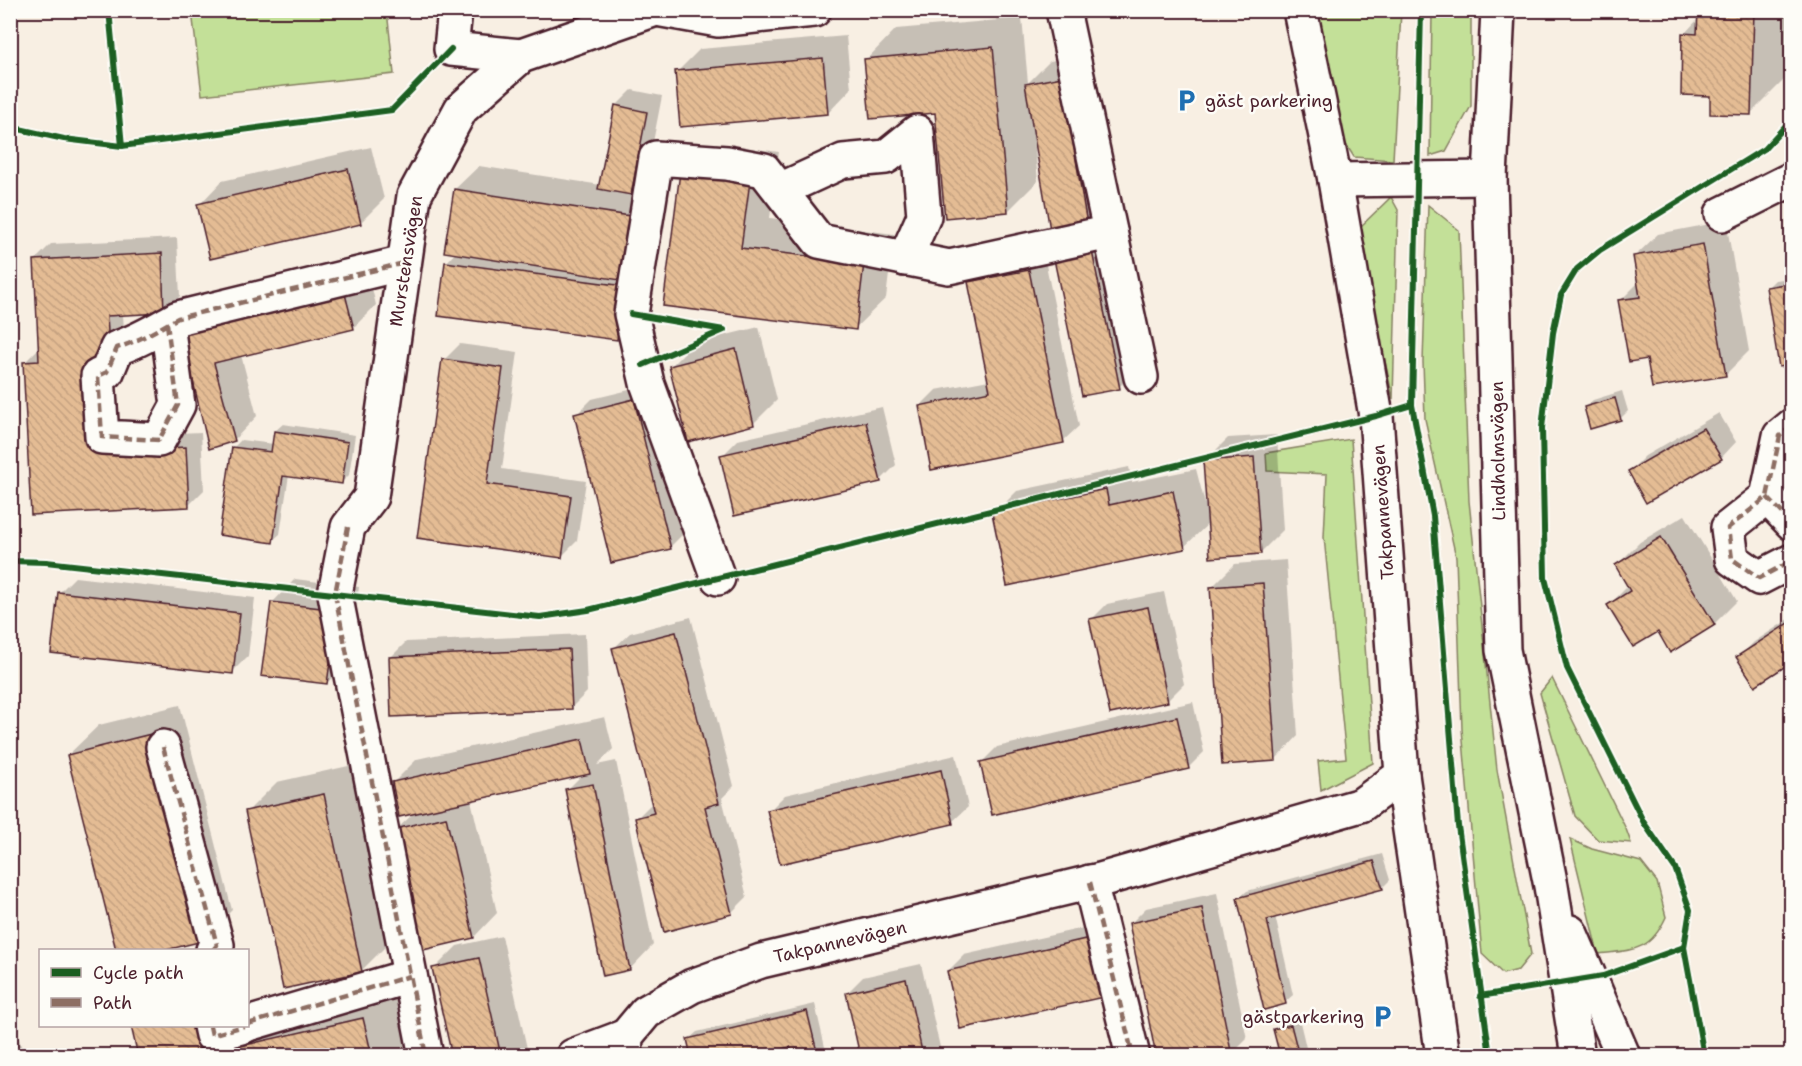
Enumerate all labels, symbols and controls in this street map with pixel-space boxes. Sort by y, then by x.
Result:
parking icon: gäst parkering [1174,88,1200,114]
place label: gäst parkering [1205,89,1333,113]
street label: Murstensvägen [384,194,428,328]
street label: Lindholmsvägen [1485,381,1511,521]
street label: Takpannevägen [1366,444,1400,580]
street label: Takpannevägen [771,915,909,969]
legend [39,949,249,1027]
text: Cycle path [93,961,184,985]
text: Path [93,991,132,1015]
parking icon: gästparkering [1369,1004,1395,1030]
place label: gästparkering [1242,1005,1364,1029]

